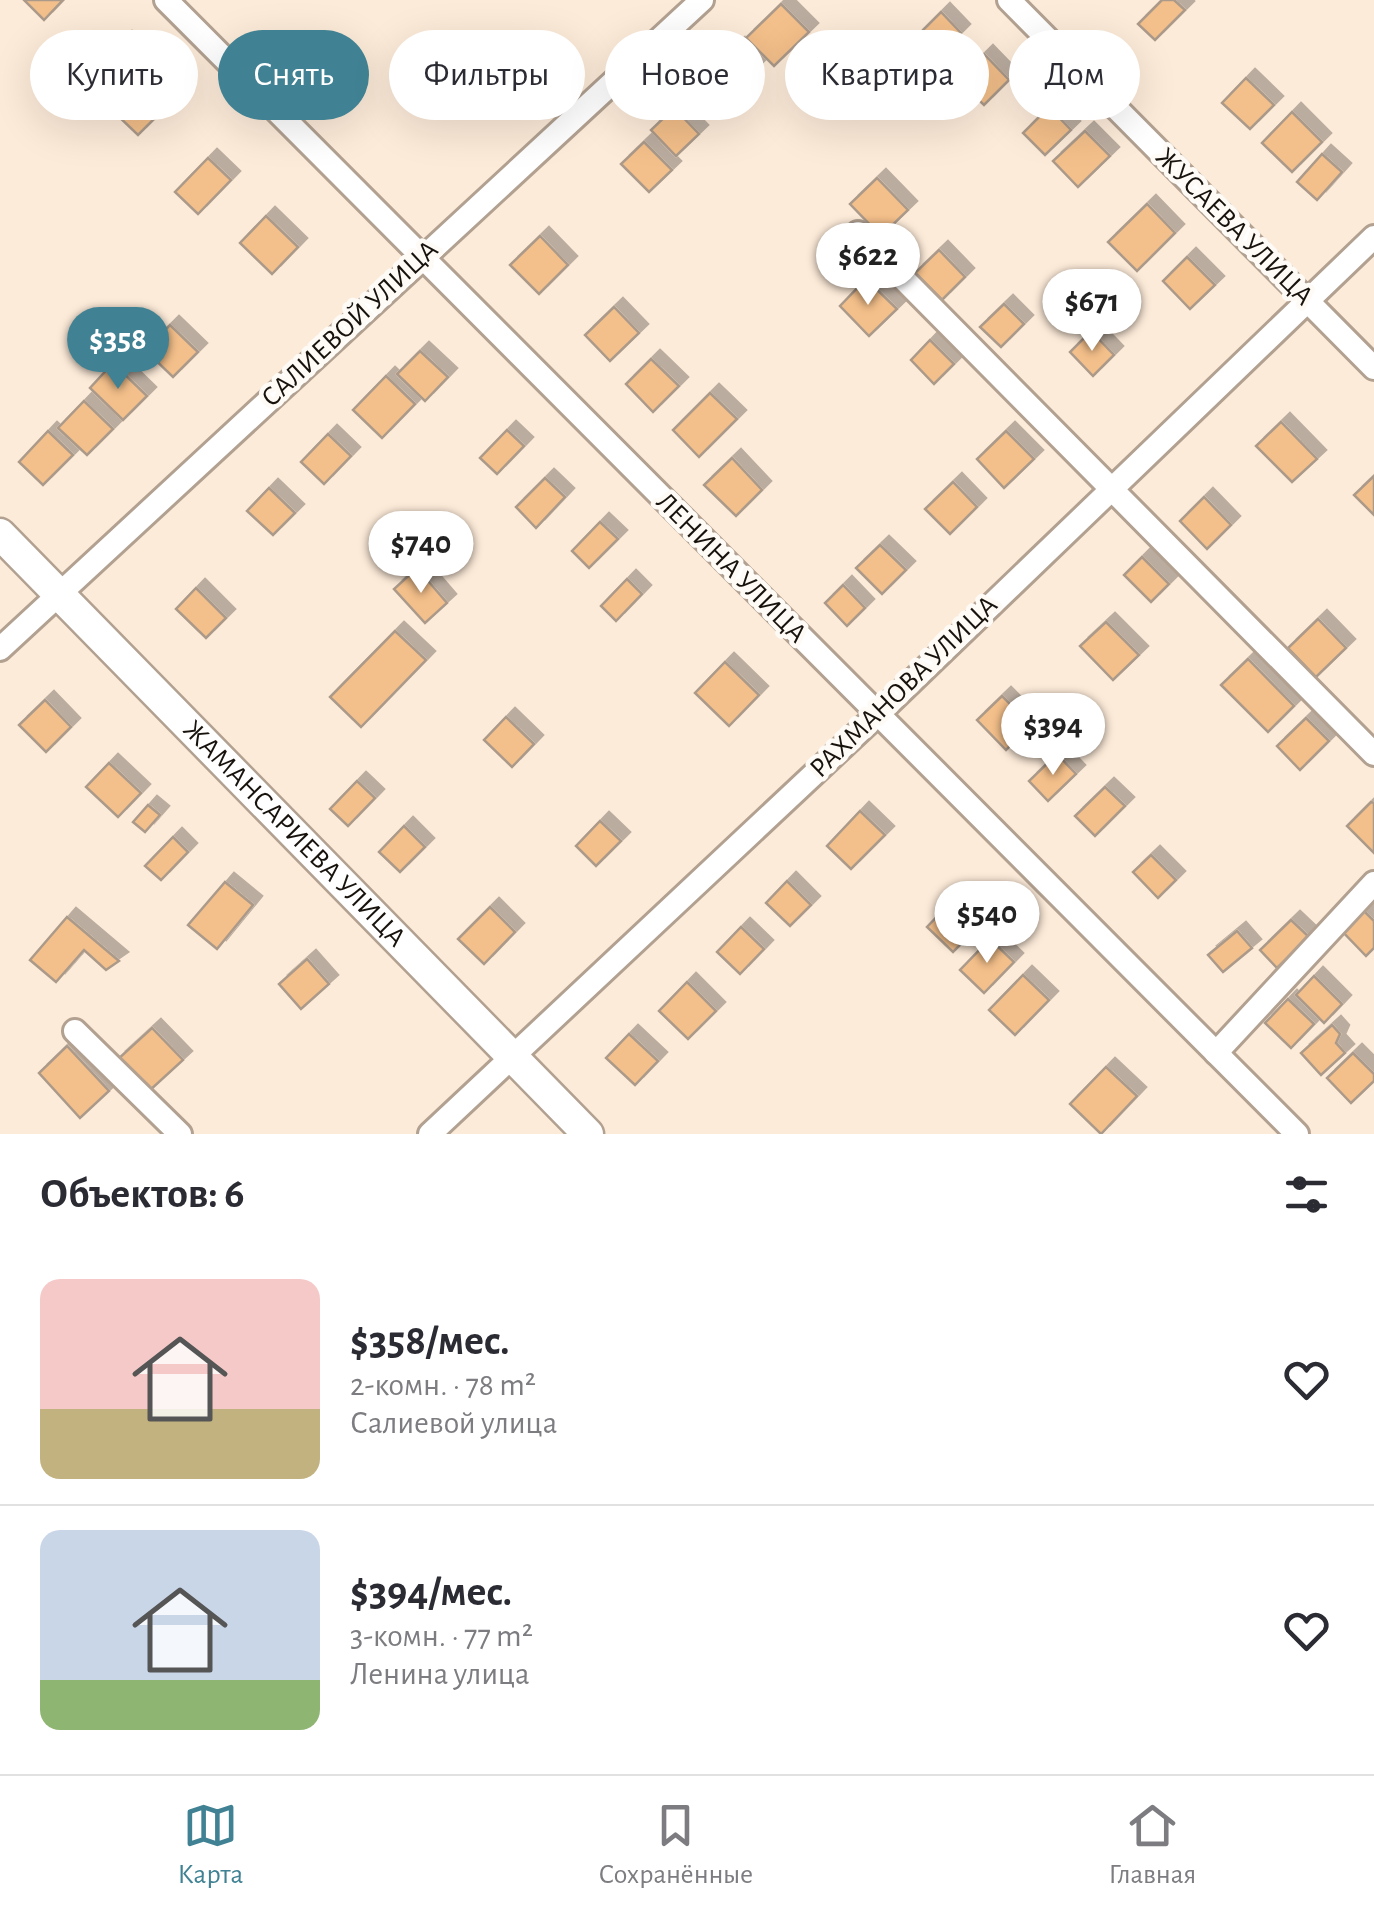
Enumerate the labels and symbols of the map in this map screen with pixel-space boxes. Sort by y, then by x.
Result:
street label: ЖУСАЕВА УЛИЦА [1150,143,1318,311]
pin: $622 [809,223,927,308]
street label: САЛИЕВОЙ УЛИЦА [256,235,444,413]
pin: $671 [1033,269,1151,354]
pin: $358 [59,307,177,392]
street label: ЛЕНИНА УЛИЦА [651,488,811,648]
pin: $740 [362,511,480,596]
street label: РАХМАНОВА УЛИЦА [805,591,1003,783]
pin: $394 [994,693,1112,778]
street label: ЖАМАНСАРИЕВА УЛИЦА [177,715,410,952]
pin: $540 [928,881,1046,966]

